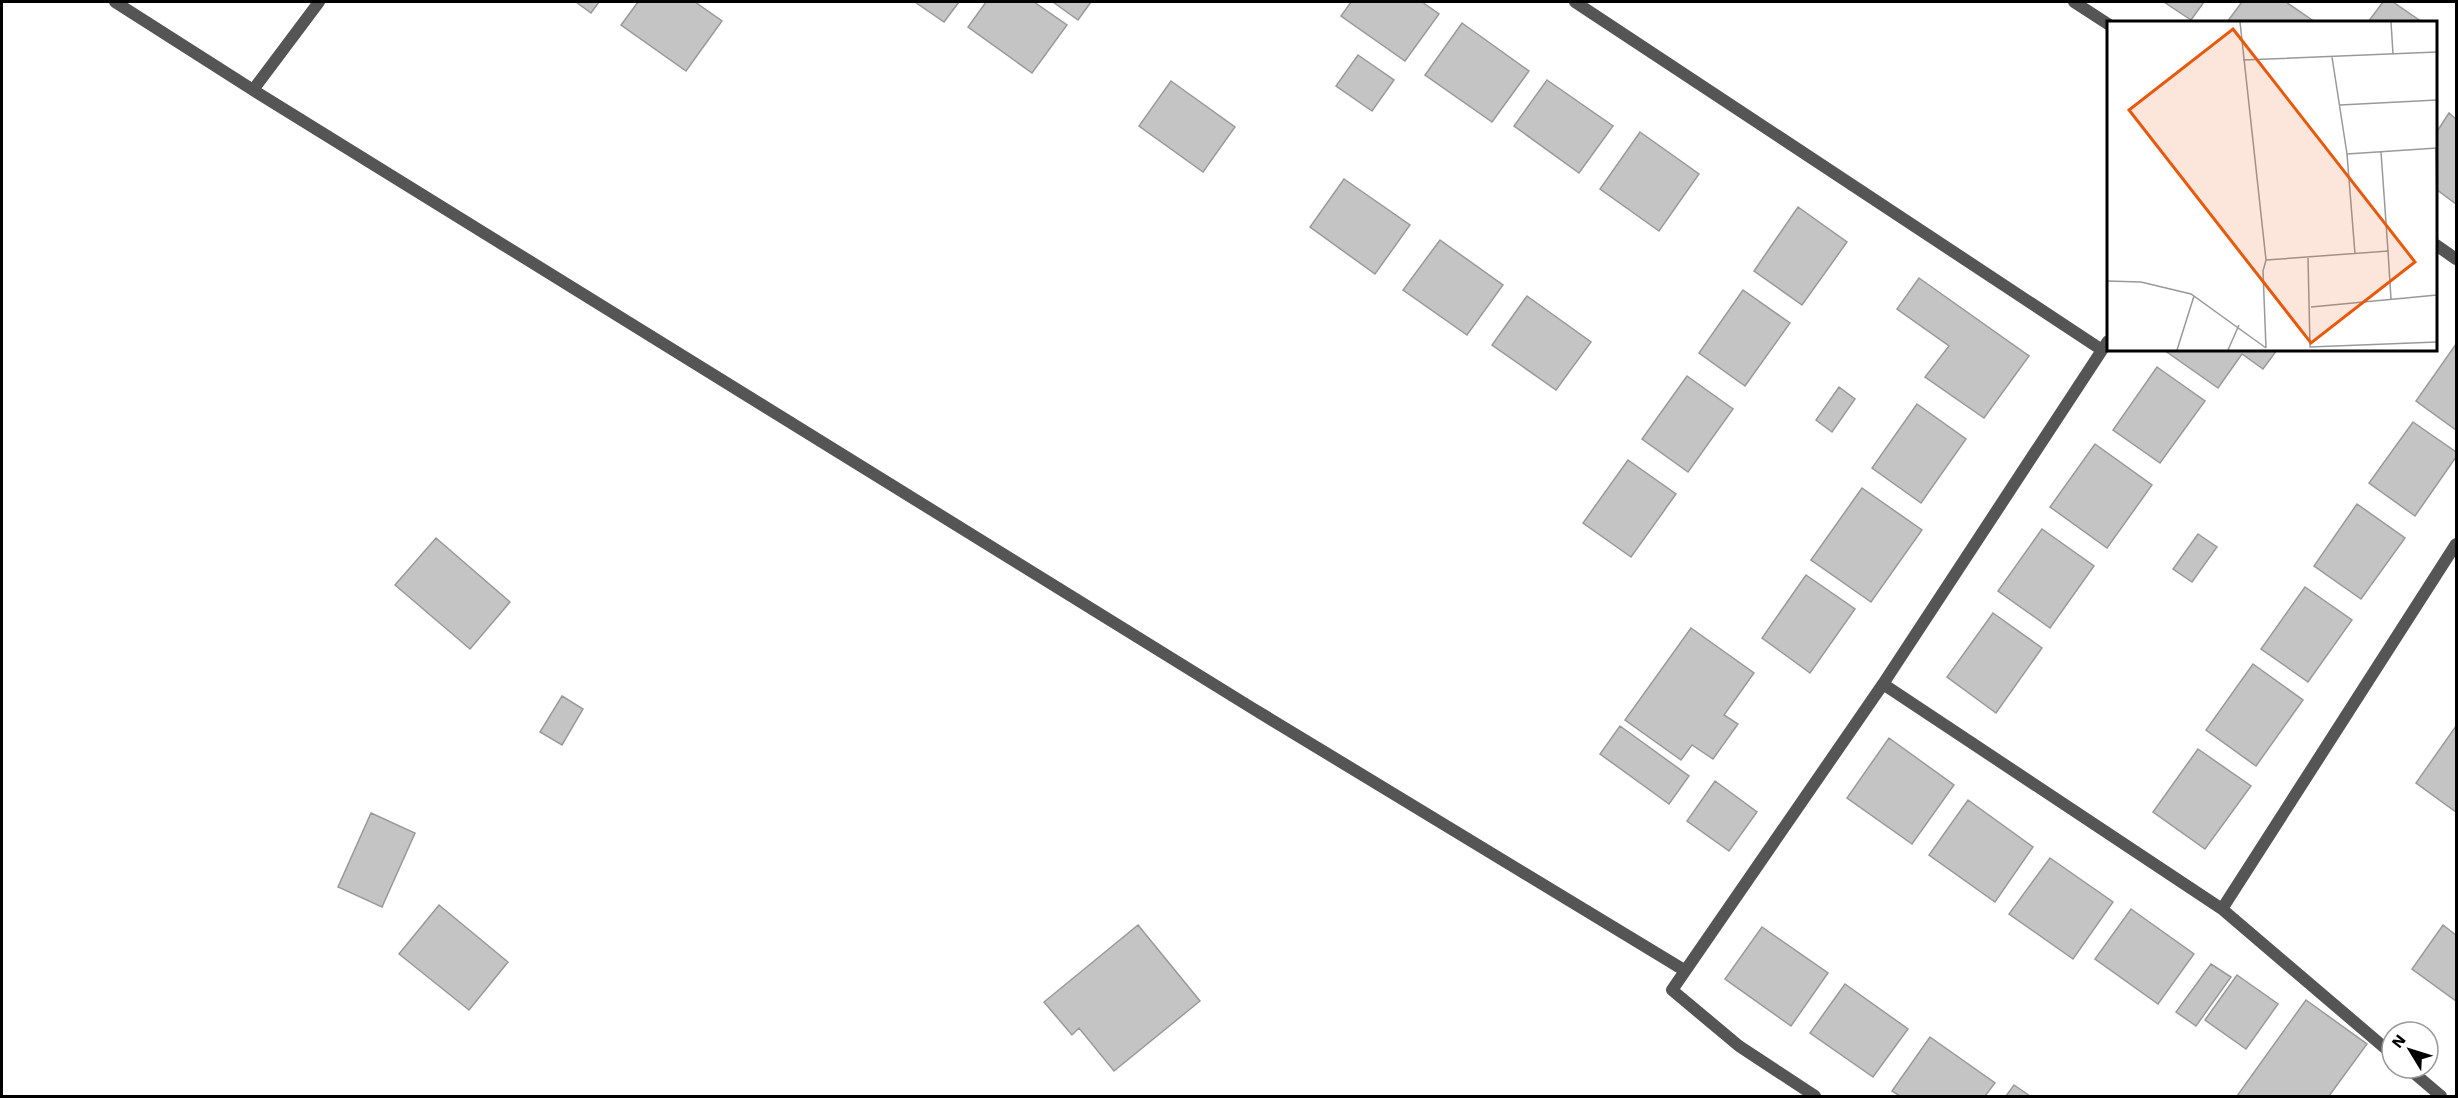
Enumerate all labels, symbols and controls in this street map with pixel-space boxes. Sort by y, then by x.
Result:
inset map [2107,21,2437,351]
north arrow [2380,1020,2440,1080]
text: N [2387,1031,2410,1052]

